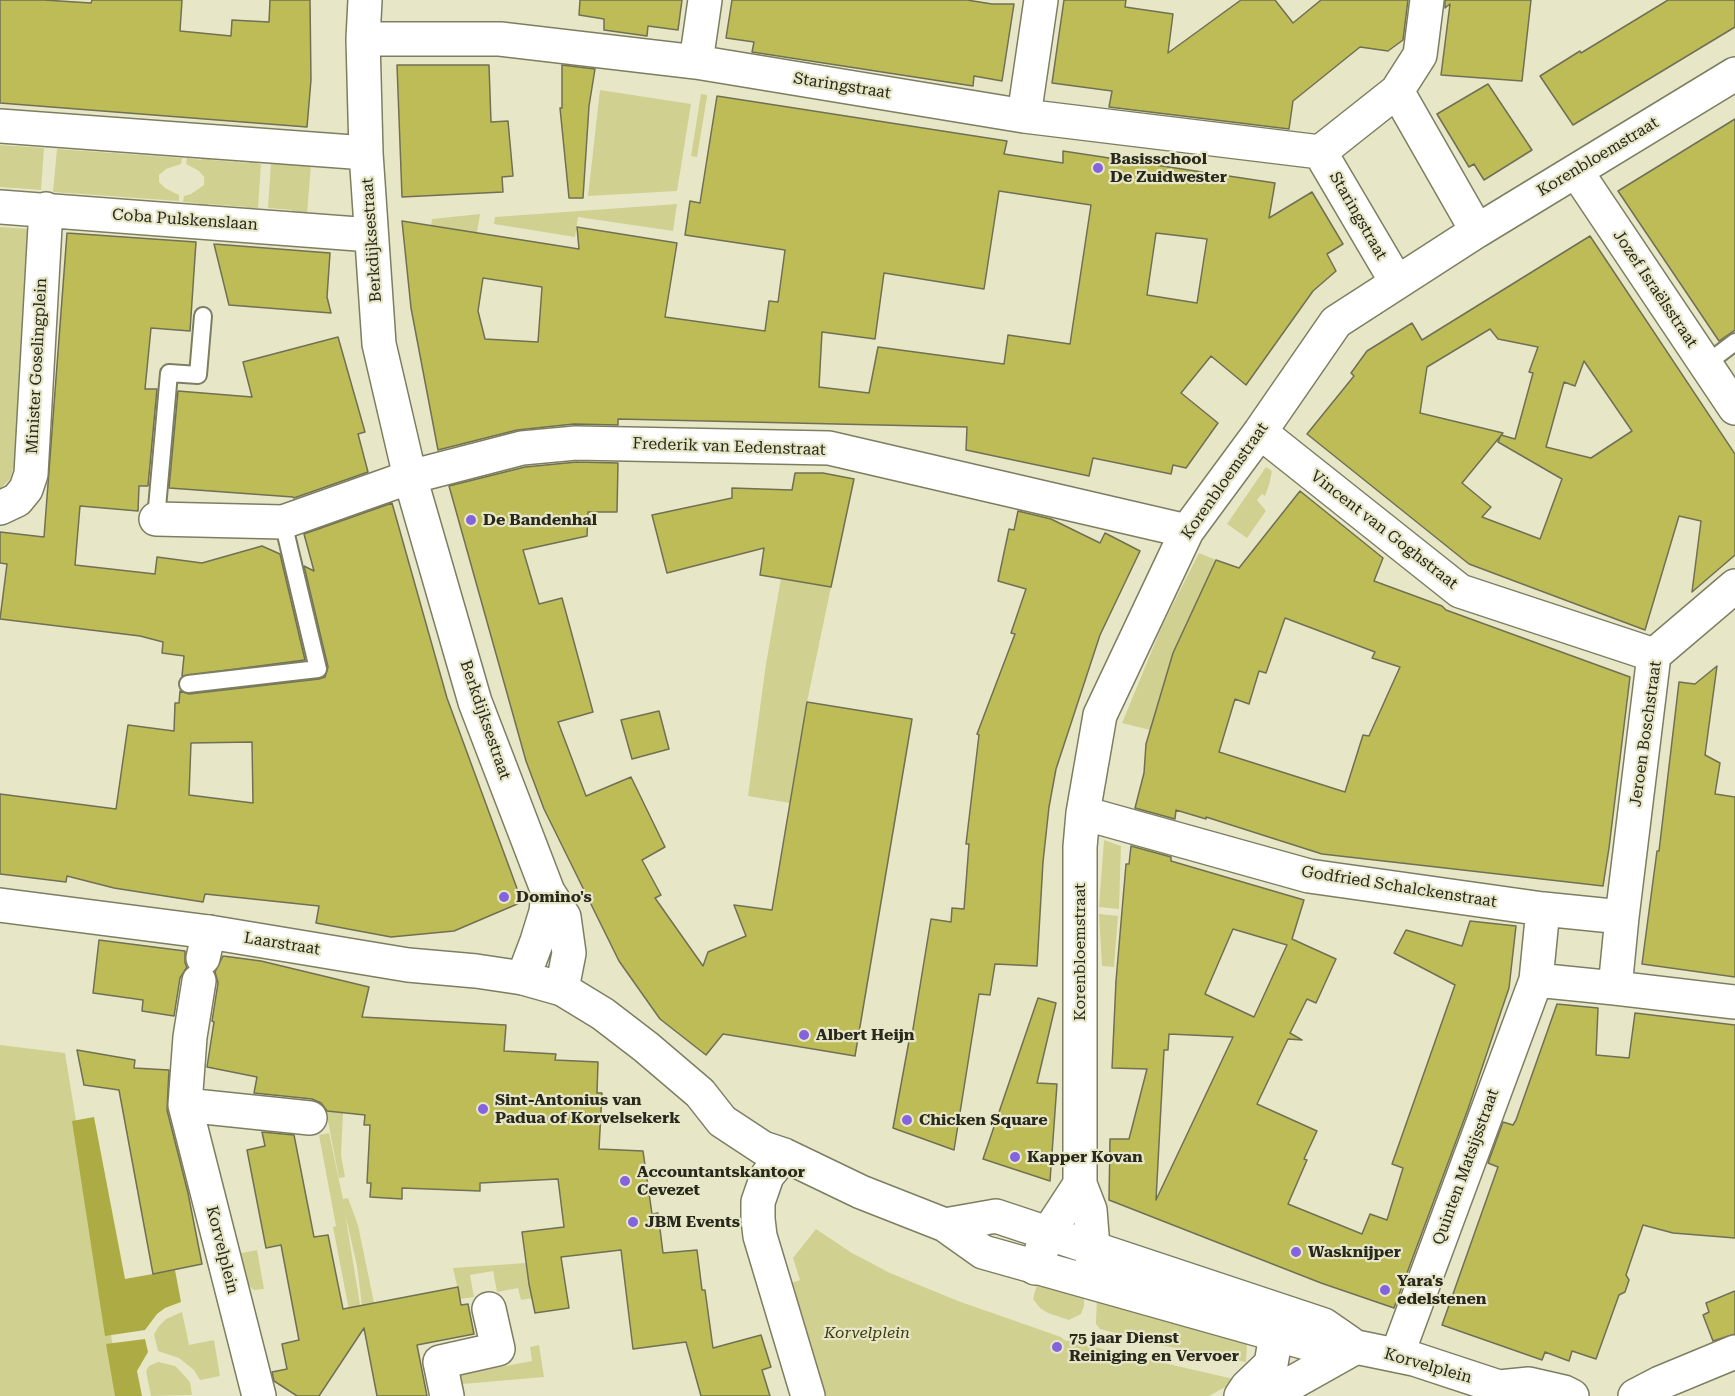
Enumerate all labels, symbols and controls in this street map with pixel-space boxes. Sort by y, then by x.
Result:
street label: Staringstraat [792,69,892,103]
street label: Korenbloemstraat [1534,113,1662,201]
place label: Basisschool De Zuidwester [1110,149,1227,187]
marker: Basisschool De Zuidwester [1091,161,1105,175]
street label: Staringstraat [1325,169,1391,263]
street label: Berkdijksestraat [358,177,386,303]
street label: Coba Pulskenslaan [111,205,259,235]
street label: Jozef Israëlsstraat [1609,227,1701,351]
street label: Minister Goselingplein [23,277,51,455]
street label: Korenbloemstraat [1178,419,1272,543]
street label: Frederik van Eedenstraat [632,434,826,460]
street label: Vincent van Goghstraat [1307,467,1461,593]
place label: De Bandenhal [483,510,597,530]
marker: De Bandenhal [464,513,478,527]
street label: Berkdijksestraat [456,658,514,782]
street label: Jeroen Boschstraat [1626,660,1666,808]
street label: Godfried Schalckenstraat [1300,862,1498,912]
street label: Korenbloemstraat [1070,883,1090,1021]
place label: Domino's [516,887,592,907]
marker: Domino's [497,890,511,904]
street label: Laarstraat [243,929,321,959]
place label: Albert Heijn [816,1025,915,1045]
marker: Albert Heijn [797,1028,811,1042]
street label: Quinten Matsijsstraat [1429,1086,1503,1248]
place label: Sint-Antonius van Padua of Korvelsekerk [495,1090,680,1128]
marker: Sint-Antonius van Padua of Korvelsekerk [476,1102,490,1116]
place label: Chicken Square [919,1110,1048,1130]
marker: Chicken Square [900,1113,914,1127]
place label: Kapper Kovan [1027,1147,1143,1167]
marker: Kapper Kovan [1008,1150,1022,1164]
place label: Accountantskantoor Cevezet [637,1162,805,1200]
marker: Accountantskantoor Cevezet [618,1174,632,1188]
street label: Korvelplein [202,1204,242,1296]
place label: JBM Events [645,1212,740,1232]
marker: JBM Events [626,1215,640,1229]
place label: Wasknijper [1308,1242,1401,1262]
marker: Wasknijper [1289,1245,1303,1259]
place label: Yara's edelstenen [1397,1271,1487,1309]
marker: Yara's edelstenen [1378,1283,1392,1297]
park label: Korvelplein [824,1323,910,1343]
place label: 75 jaar Dienst Reiniging en Vervoer [1069,1328,1239,1366]
marker: 75 jaar Dienst Reiniging en Vervoer [1050,1340,1064,1354]
street label: Korvelplein [1382,1344,1474,1388]

